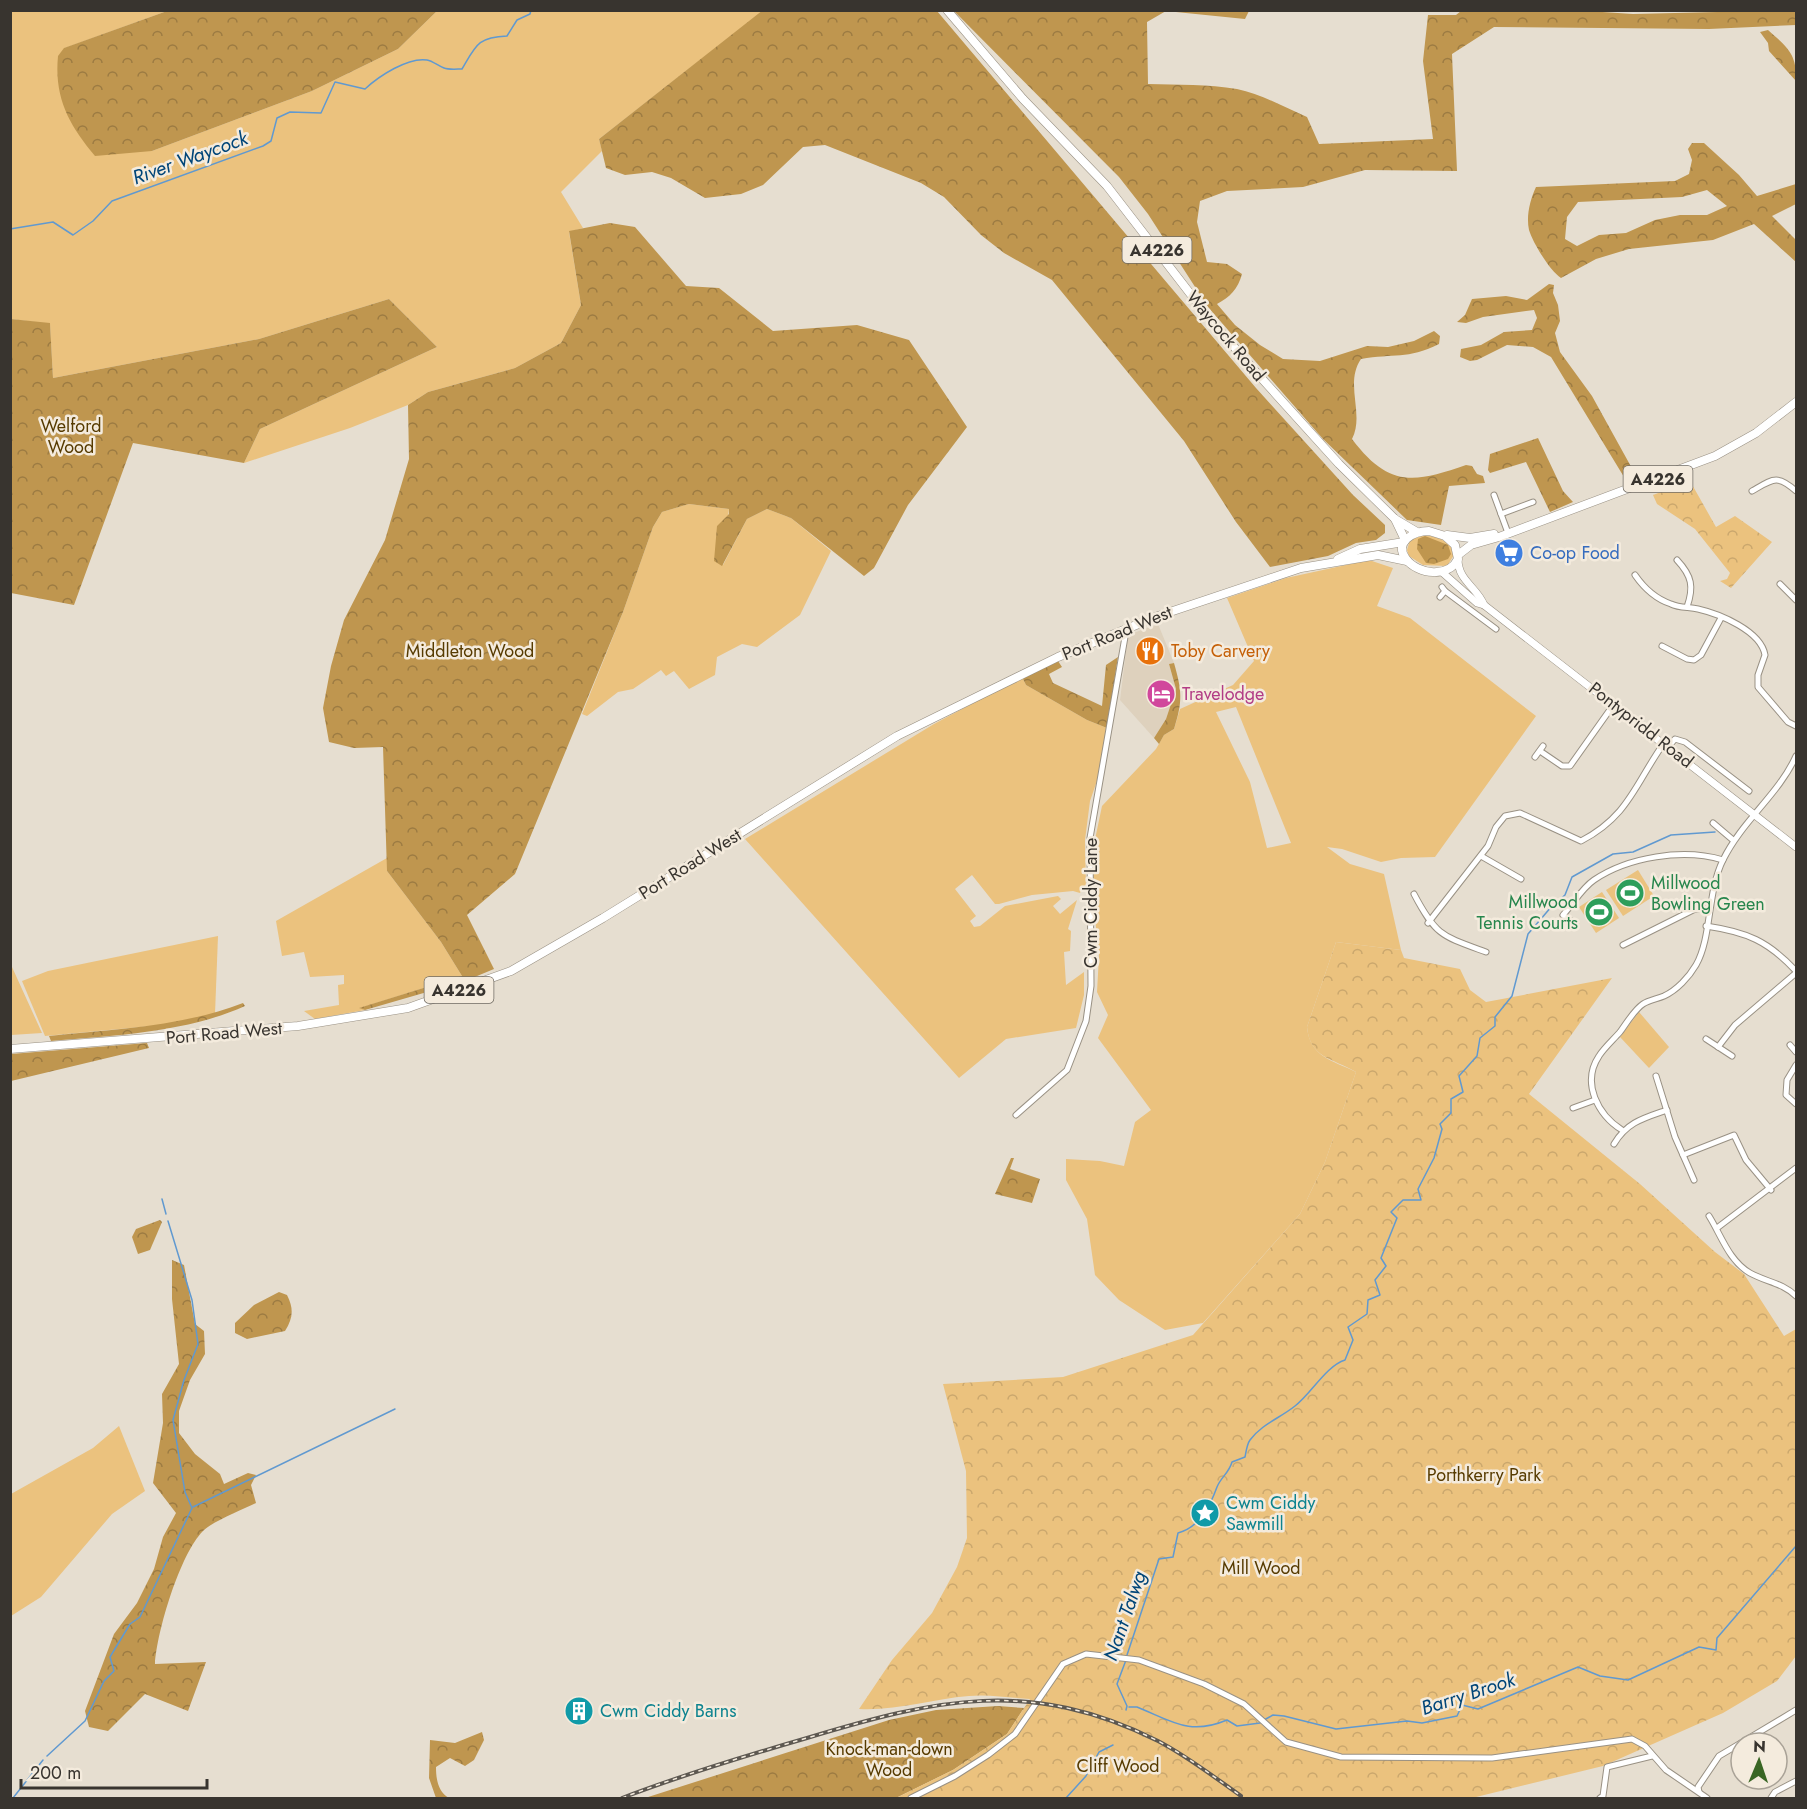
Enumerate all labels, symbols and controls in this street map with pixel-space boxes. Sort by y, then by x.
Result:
water label: River Waycock [128,123,253,192]
road number: A4226 [1122,237,1192,263]
street label: Waycock Road [1180,285,1272,387]
park label: Welford Wood [40,413,102,460]
road number: A4226 [1624,466,1692,492]
supermarket icon: Co-op Food [1493,537,1525,569]
place label: Co-op Food [1530,540,1620,566]
street label: Port Road West [1058,599,1177,667]
restaurant icon: Toby Carvery [1134,635,1166,667]
park label: Middleton Wood [406,638,534,664]
place label: Toby Carvery [1171,638,1270,664]
street label: Pontypridd Road [1583,676,1699,774]
hotel icon: Travelodge [1145,678,1177,710]
place label: Travelodge [1182,681,1264,707]
street label: Port Road West [634,822,747,906]
street label: Cwm Ciddy Lane [1078,838,1104,968]
place label: Millwood Bowling Green [1651,870,1765,917]
sports icon: Millwood Bowling Green [1614,877,1646,909]
place label: Millwood Tennis Courts [1477,889,1578,936]
sports icon: Millwood Tennis Courts [1583,896,1615,928]
road number: A4226 [424,977,494,1003]
street label: Port Road West [165,1015,284,1051]
park label: Porthkerry Park [1427,1462,1541,1488]
place label: Cwm Ciddy Sawmill [1226,1490,1316,1537]
place icon: Cwm Ciddy Sawmill [1189,1497,1221,1529]
park label: Mill Wood [1221,1555,1301,1581]
water label: Nant Talwg [1096,1567,1154,1665]
water label: Barry Brook [1417,1665,1520,1723]
building icon: Cwm Ciddy Barns [563,1695,595,1727]
place label: Cwm Ciddy Barns [600,1698,736,1724]
north arrow [1729,1731,1789,1791]
text: N [1753,1735,1766,1758]
park label: Knock-man-down Wood [825,1736,953,1783]
scale bar [21,1752,207,1790]
park label: Cliff Wood [1076,1753,1160,1779]
text: 200 m [30,1760,81,1786]

